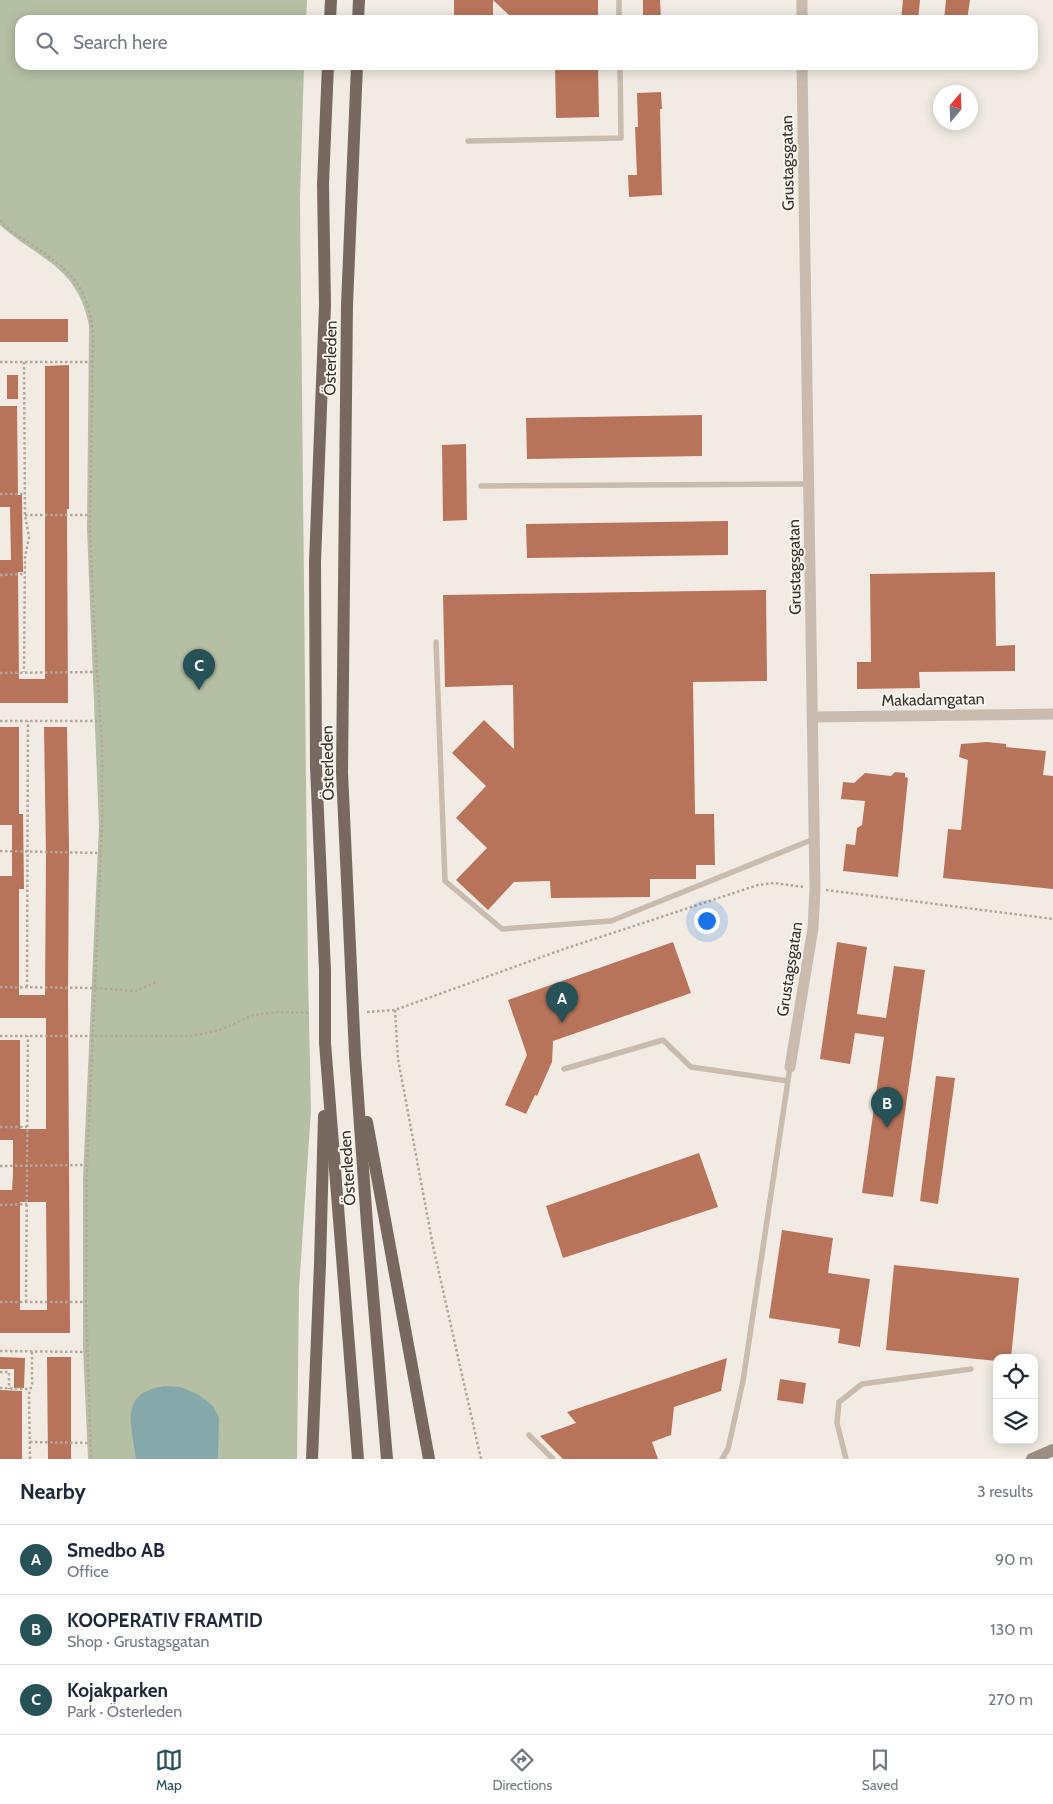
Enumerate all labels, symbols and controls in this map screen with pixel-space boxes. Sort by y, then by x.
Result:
search box [15,15,1038,70]
icon: search [33,29,61,57]
text: Search here [73,31,167,54]
north arrow [933,85,978,130]
street label: Grustagsgatan [777,115,798,211]
street label: Österleden [320,320,341,396]
street label: Grustagsgatan [784,519,805,615]
pin: C [183,649,215,690]
street label: Makadamgatan [881,689,985,710]
street label: Österleden [317,725,338,801]
your location [694,908,720,934]
street label: Grustagsgatan [773,920,806,1018]
pin: A [546,982,578,1023]
pin: B [871,1087,903,1128]
street label: Österleden [335,1130,360,1206]
map controls [993,1354,1038,1444]
button: locate [993,1354,1038,1399]
button: layers [993,1399,1038,1444]
text: Nearby [20,1479,86,1504]
text: 3 results [977,1482,1033,1501]
text: Smedbo AB [67,1539,165,1562]
text: A [31,1550,41,1569]
text: 90 m [995,1550,1033,1569]
text: Office [67,1562,109,1581]
text: KOOPERATIV FRAMTID [67,1609,263,1632]
text: B [31,1620,41,1639]
text: 130 m [990,1620,1033,1639]
text: Shop · Grustagsgatan [67,1632,210,1651]
text: Kojakparken [67,1679,168,1702]
text: C [31,1690,41,1709]
text: 270 m [988,1690,1033,1709]
text: Park · Österleden [67,1702,182,1721]
tab: Map [155,1746,183,1794]
tab: Directions [492,1746,552,1794]
tab: Saved [862,1746,898,1794]

